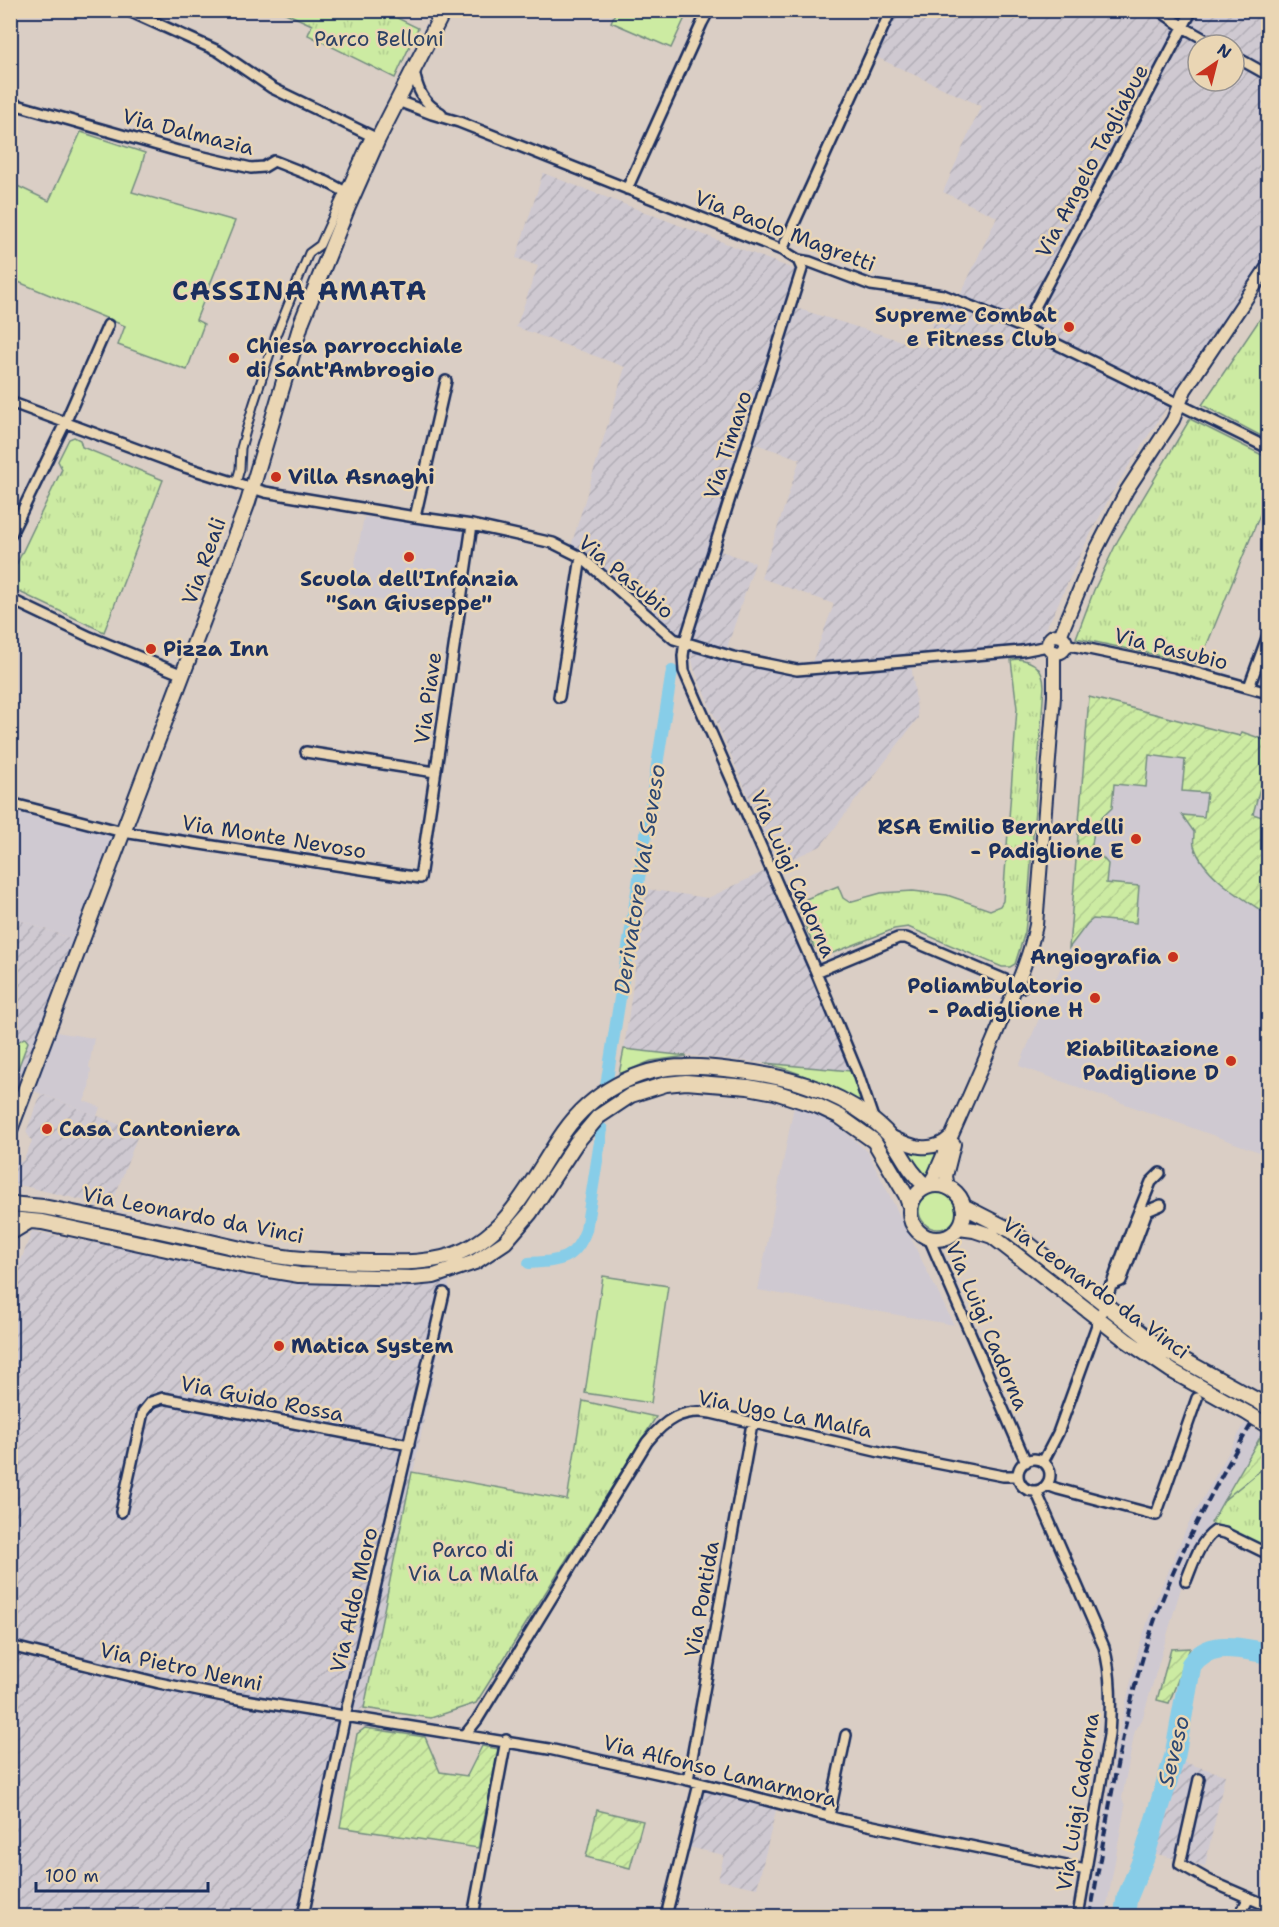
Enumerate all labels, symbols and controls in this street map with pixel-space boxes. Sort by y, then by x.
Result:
park label: Parco Belloni [314,25,444,53]
north arrow [1186,33,1246,93]
text: N [1213,39,1236,63]
street label: Via Angelo Tagliabue [1029,59,1155,263]
street label: Via Dalmazia [119,102,257,162]
street label: Via Paolo Magretti [690,184,880,278]
district label: CASSINA AMATA [172,272,428,309]
place label: Supreme Combat e Fitness Club [875,301,1057,353]
marker: Supreme Combat e Fitness Club [1062,320,1076,334]
place label: Chiesa parrocchiale di Sant'Ambrogio [246,332,463,384]
marker: Chiesa parrocchiale di Sant'Ambrogio [227,351,241,365]
street label: Via Timavo [697,387,759,503]
place label: Villa Asnaghi [288,463,435,491]
marker: Villa Asnaghi [269,470,283,484]
street label: Via Reali [175,514,233,608]
street label: Via Pasubio [572,529,680,625]
marker: Scuola dell'Infanzia "San Giuseppe" [402,550,416,564]
place label: Scuola dell'Infanzia "San Giuseppe" [300,565,519,617]
street label: Via Pasubio [1111,621,1231,677]
place label: Pizza Inn [163,635,269,663]
marker: Pizza Inn [144,642,158,656]
street label: Via Piave [408,650,448,746]
water label: Derivatore Val Seveso [607,762,672,996]
street label: Via Luigi Cadorna [744,786,842,962]
street label: Via Monte Nevoso [180,809,368,865]
place label: RSA Emilio Bernardelli - Padiglione E [877,813,1124,865]
marker: RSA Emilio Bernardelli - Padiglione E [1129,832,1143,846]
place label: Angiografia [1030,943,1162,971]
marker: Angiografia [1166,950,1180,964]
place label: Poliambulatorio - Padiglione H [907,972,1083,1024]
marker: Poliambulatorio - Padiglione H [1088,991,1102,1005]
place label: Riabilitazione Padiglione D [1066,1035,1219,1087]
marker: Riabilitazione Padiglione D [1224,1054,1238,1068]
place label: Casa Cantoniera [59,1115,241,1143]
marker: Casa Cantoniera [40,1122,54,1136]
street label: Via Leonardo da Vinci [80,1180,306,1250]
street label: Via Leonardo da Vinci [997,1211,1195,1365]
street label: Via Luigi Cadorna [939,1238,1035,1414]
place label: Matica System [291,1332,453,1360]
marker: Matica System [272,1339,286,1353]
street label: Via Guido Rossa [178,1369,346,1429]
street label: Via Ugo La Malfa [695,1383,875,1445]
street label: Via Aldo Moro [324,1525,384,1675]
park label: Parco di Via La Malfa [408,1536,538,1588]
street label: Via Pontida [678,1539,726,1659]
street label: Via Pietro Nenni [97,1636,265,1698]
street label: Via Luigi Cadorna [1050,1711,1106,1893]
water label: Seveso [1151,1713,1196,1790]
street label: Via Alfonso Lamarmora [600,1728,840,1814]
scale bar [36,1855,208,1893]
text: 100 m [45,1864,99,1888]

